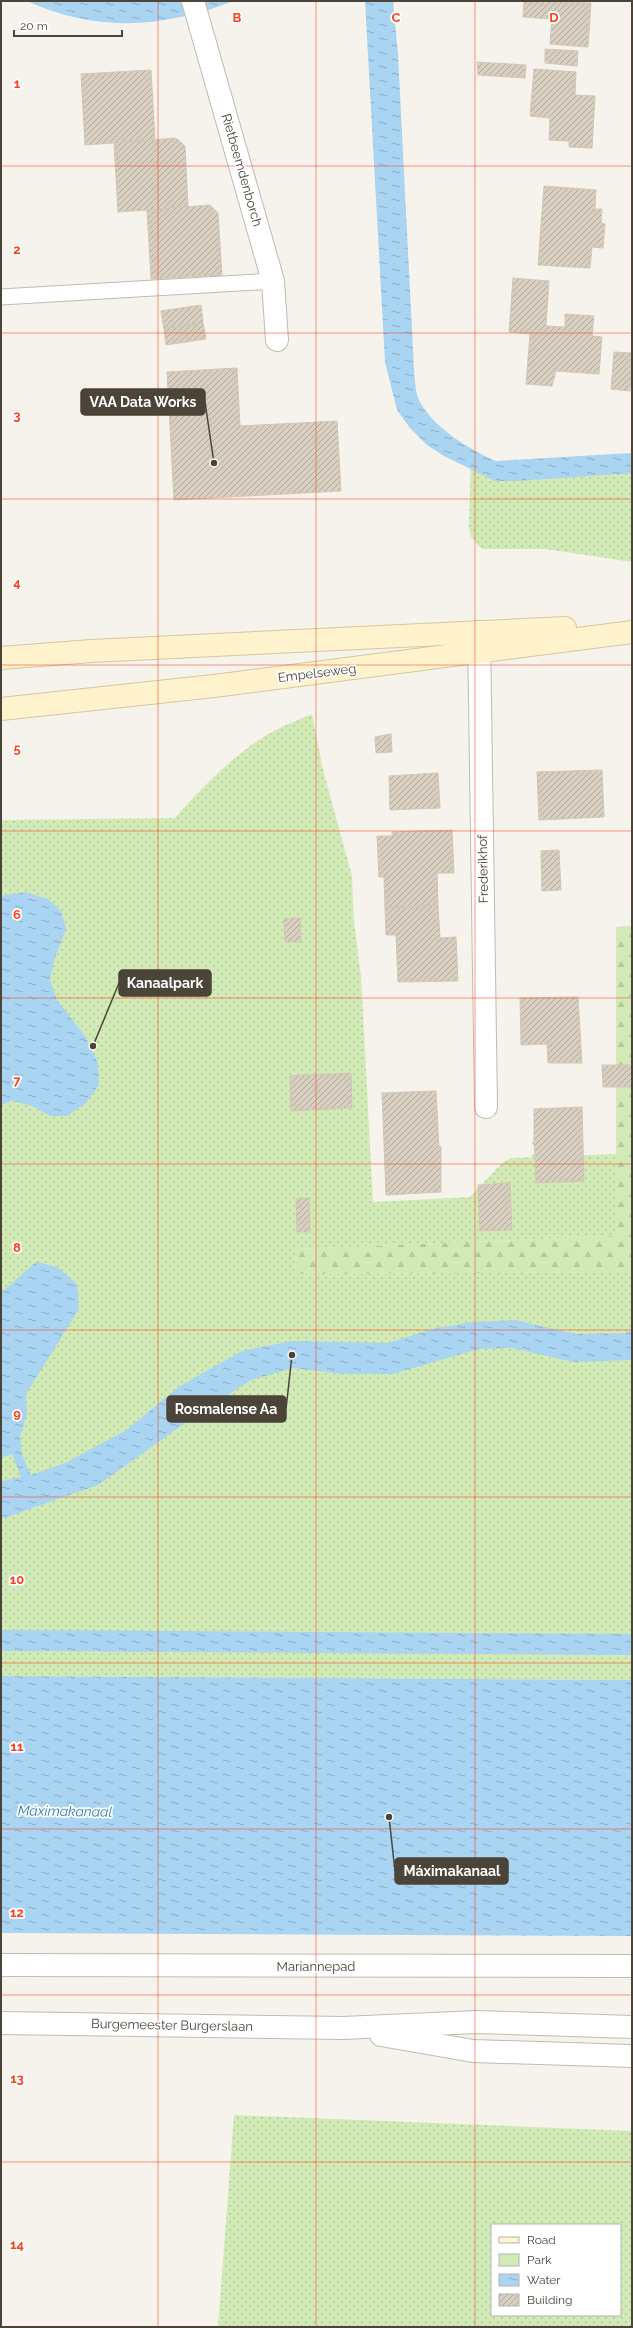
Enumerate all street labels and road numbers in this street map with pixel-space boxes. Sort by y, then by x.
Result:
street label: Rietbeemdenborch [219,112,265,228]
street label: Empelseweg [277,661,357,685]
street label: Frederikhof [475,834,491,903]
street label: Mariannepad [277,1959,355,1974]
street label: Burgemeester Burgerslaan [91,2016,253,2034]

